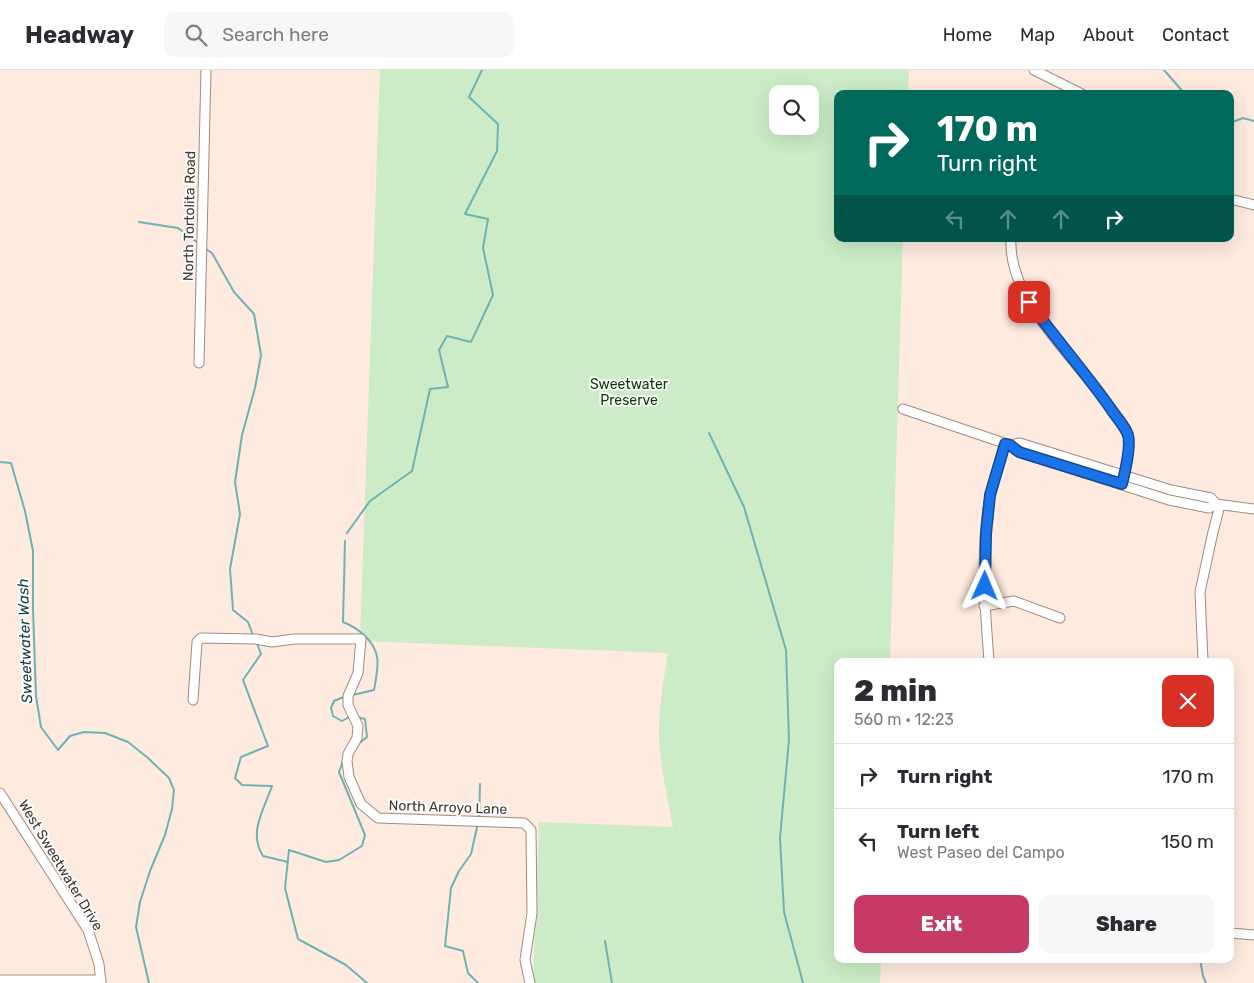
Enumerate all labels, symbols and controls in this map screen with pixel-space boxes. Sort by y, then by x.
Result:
search box [164,12,514,57]
text: Headway [25,21,134,49]
icon: search [182,21,210,49]
text: Search here [222,23,329,46]
text: Home [943,24,992,46]
text: Map [1020,24,1055,46]
text: About [1083,24,1134,46]
text: Contact [1162,24,1229,46]
map controls [769,85,819,135]
button: search [769,85,819,135]
text: 170 m [937,108,1038,150]
icon: right [854,110,919,175]
text: Turn right [937,150,1037,177]
street label: North Tortolita Road [180,151,199,281]
icon: left [941,205,969,233]
icon: ahead [994,205,1022,233]
icon: ahead [1047,205,1075,233]
icon: right [1100,205,1128,233]
pin [1008,281,1050,323]
icon: arrive [1015,288,1043,316]
park label: Sweetwater Preserve [590,376,669,409]
position arrow [958,559,1010,611]
water label: Sweetwater Wash [14,578,36,704]
text: 2 min [854,673,937,709]
button: close [1162,675,1214,727]
text: 560 m · 12:23 [854,710,954,729]
icon: right [854,762,882,790]
text: Turn right [897,765,992,788]
text: 170 m [1163,765,1214,788]
street label: West Sweetwater Drive [15,797,107,934]
street label: North Arroyo Lane [388,797,508,818]
text: Turn left [897,820,979,843]
icon: left [854,827,882,855]
text: 150 m [1161,830,1214,853]
text: West Paseo del Campo [897,843,1065,862]
button: Exit [854,895,1029,953]
button: Share [1039,895,1214,953]

